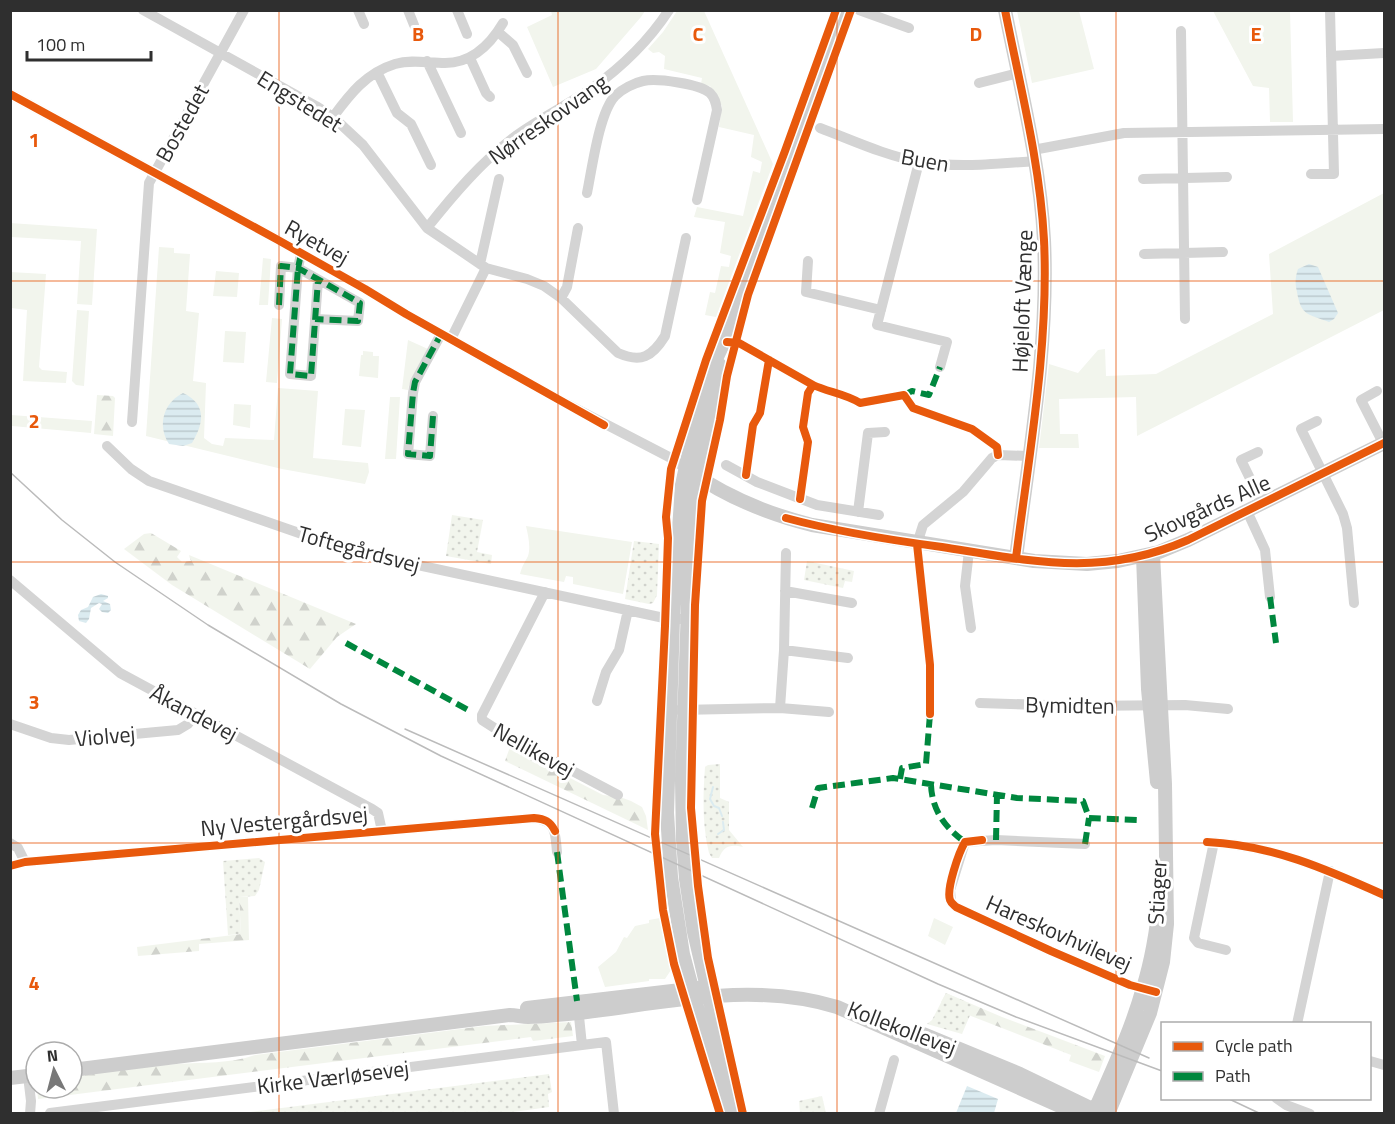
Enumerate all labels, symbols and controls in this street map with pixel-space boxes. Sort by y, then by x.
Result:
text: B [412,18,424,49]
text: C [693,18,704,49]
text: D [970,18,982,49]
text: E [1250,18,1262,49]
scale bar [27,24,152,62]
text: 100 m [36,31,85,58]
street label: Engstedet [251,61,349,141]
street label: Nørreskovvang [481,65,615,173]
street label: Bostedet [147,78,218,168]
text: 1 [28,124,40,155]
street label: Buen [898,139,952,181]
street label: Ryetvej [279,210,355,274]
street label: Højeloft Vænge [1003,229,1041,373]
text: 2 [28,405,40,436]
street label: Skovgårds Alle [1139,465,1275,551]
street label: Toftegårdsvej [294,516,424,582]
street label: Åkandevej [144,676,244,750]
text: 3 [28,686,40,717]
street label: Bymidten [1025,687,1115,723]
street label: Nellikevej [487,714,581,786]
street label: Violvej [73,716,137,756]
street label: Ny Vestergårdsvej [199,797,369,845]
street label: Stiager [1138,858,1176,926]
street label: Hareskovhvilevej [981,886,1137,980]
text: 4 [28,967,40,998]
street label: Kollekollevej [843,992,961,1064]
legend [1161,1022,1371,1100]
text: Cycle path [1215,1032,1293,1059]
north arrow [24,1040,84,1100]
text: N [46,1043,59,1068]
street label: Kirke Værløsevej [255,1051,411,1103]
text: Path [1215,1062,1251,1089]

